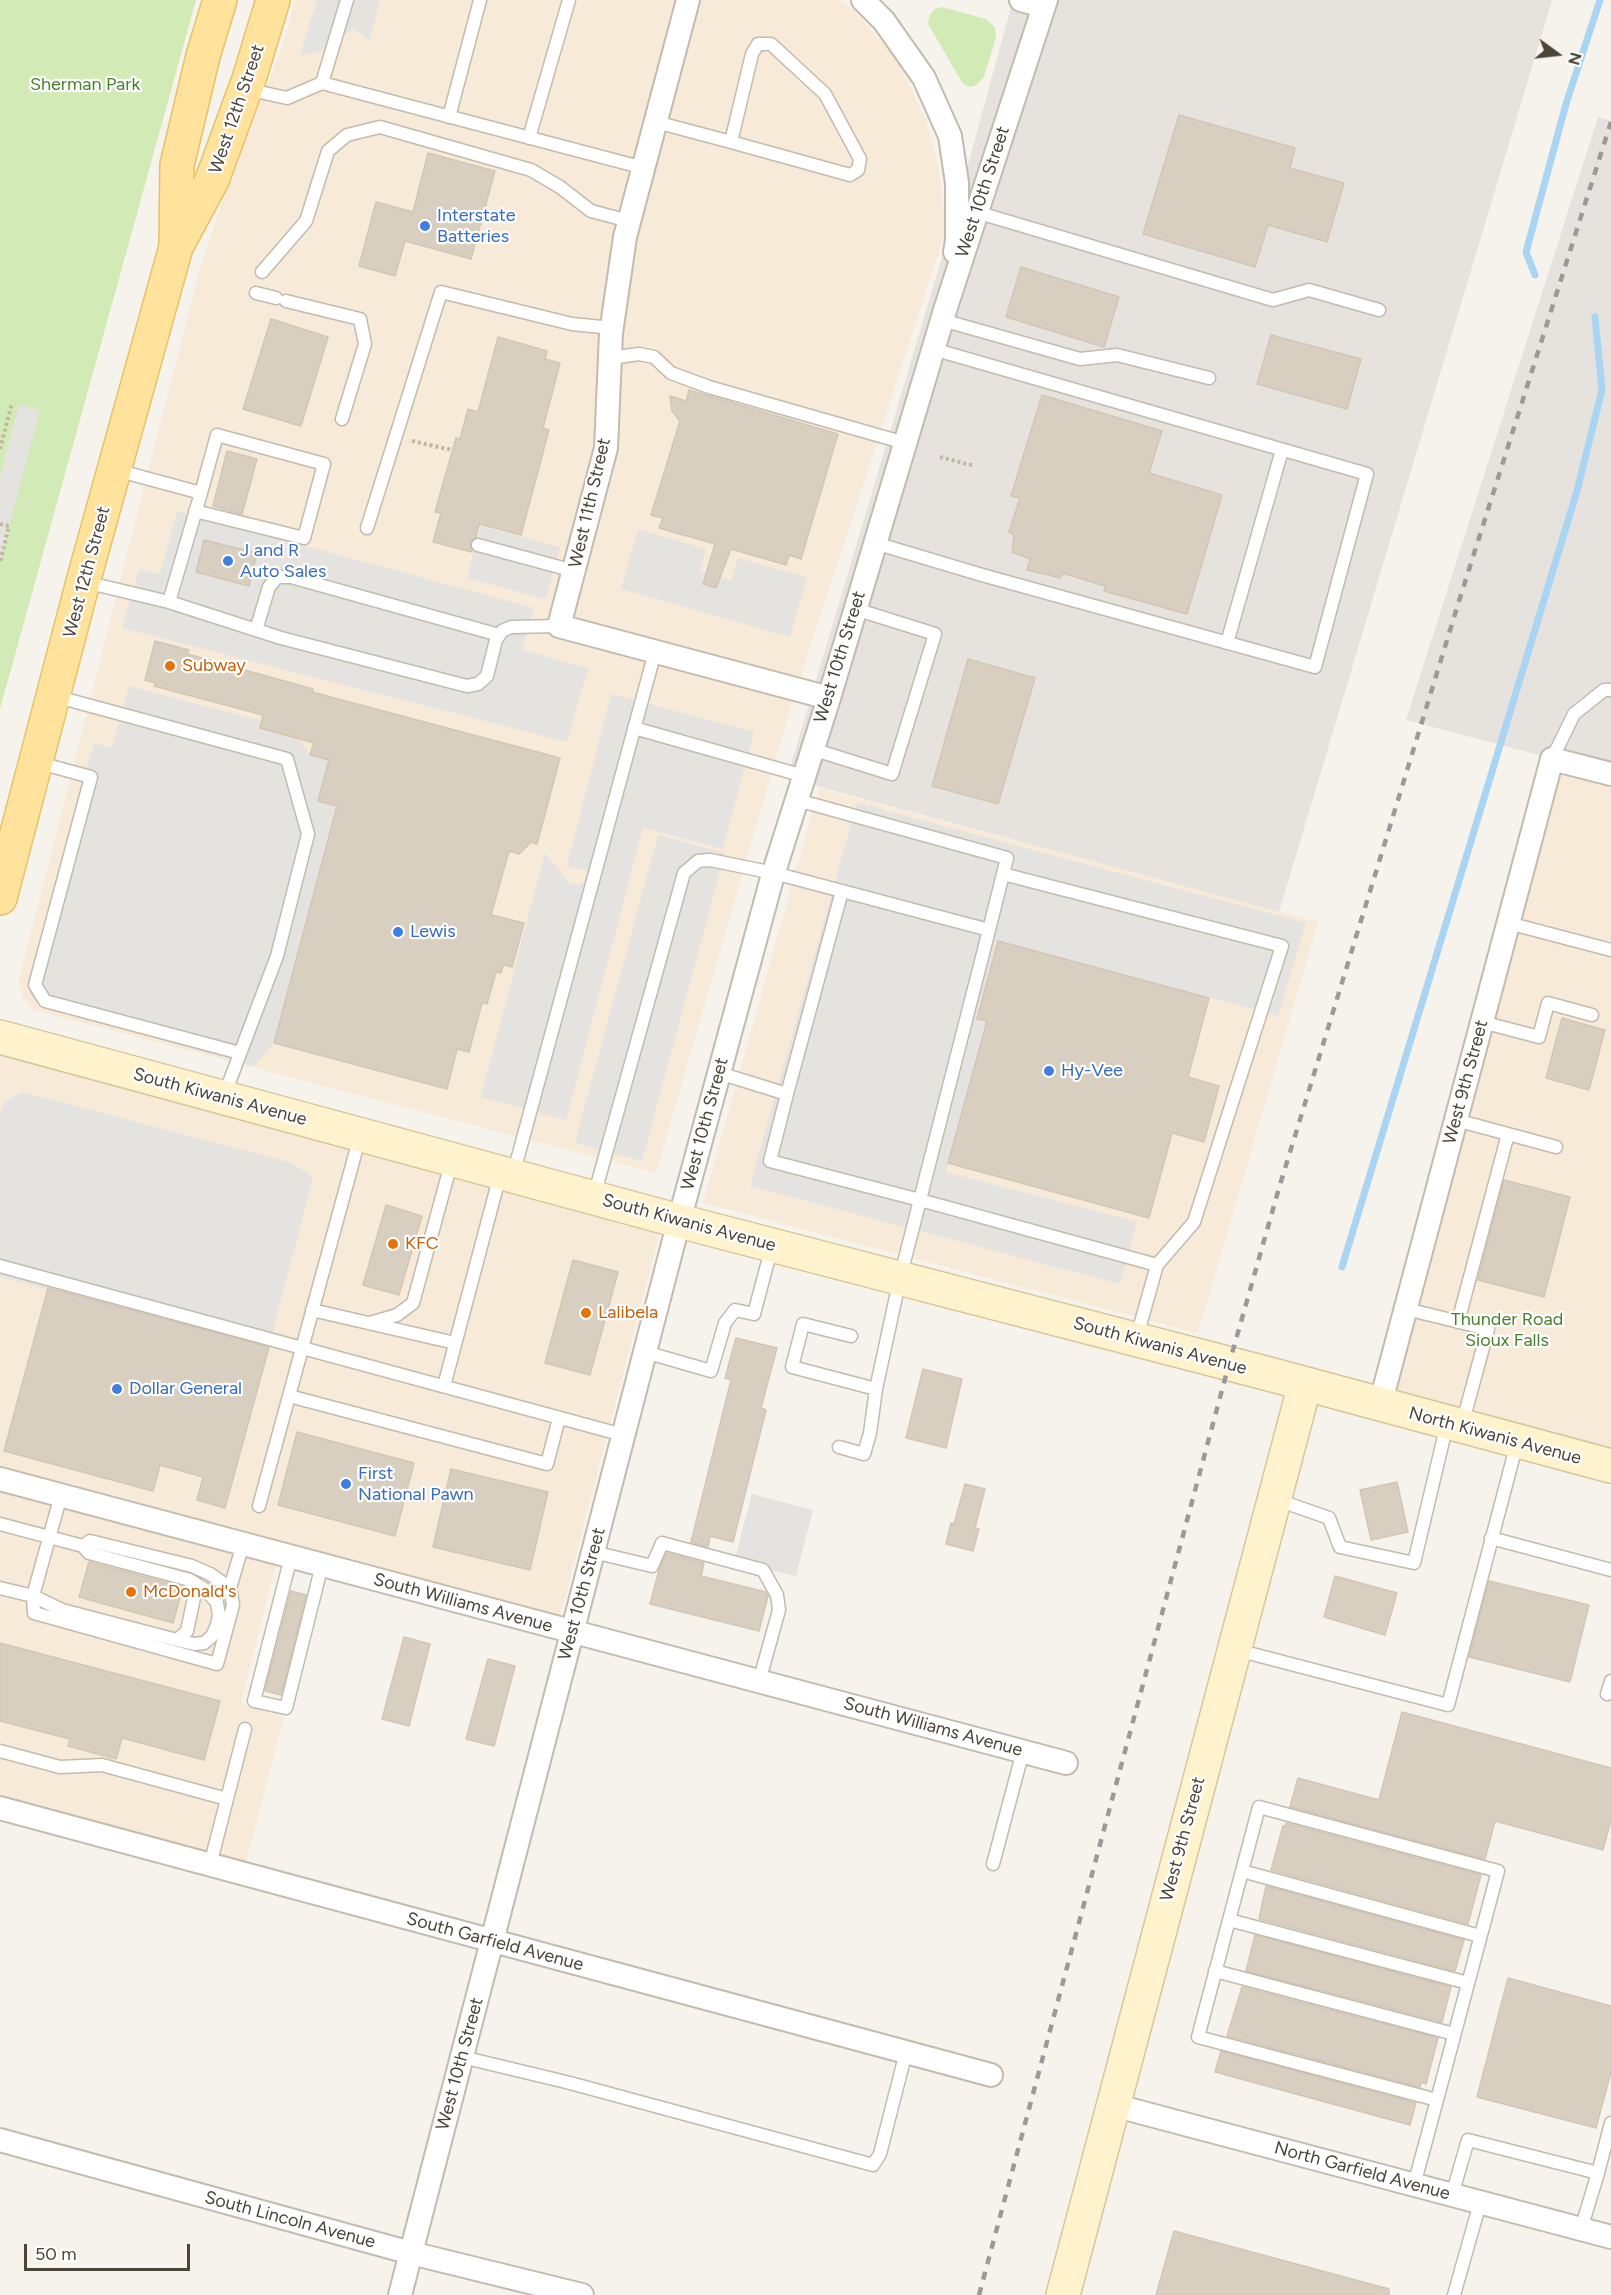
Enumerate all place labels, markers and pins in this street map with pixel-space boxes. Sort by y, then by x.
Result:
place label: Interstate Batteries [437,205,516,248]
marker: Interstate Batteries [418,219,432,233]
place label: J and R Auto Sales [240,540,326,582]
marker: J and R Auto Sales [221,554,235,568]
place label: Subway [182,655,246,677]
marker: Subway [163,659,177,673]
place label: Lewis [410,921,456,943]
marker: Lewis [391,925,405,939]
place label: Hy-Vee [1061,1060,1123,1082]
marker: Hy-Vee [1042,1064,1056,1078]
place label: KFC [405,1233,439,1255]
marker: KFC [386,1237,400,1251]
place label: Lalibela [598,1302,658,1324]
marker: Lalibela [579,1306,593,1320]
place label: Dollar General [129,1378,242,1400]
marker: Dollar General [110,1382,124,1396]
place label: First National Pawn [358,1463,474,1506]
marker: First National Pawn [339,1477,353,1491]
place label: McDonald's [143,1581,237,1603]
marker: McDonald's [124,1585,138,1599]

